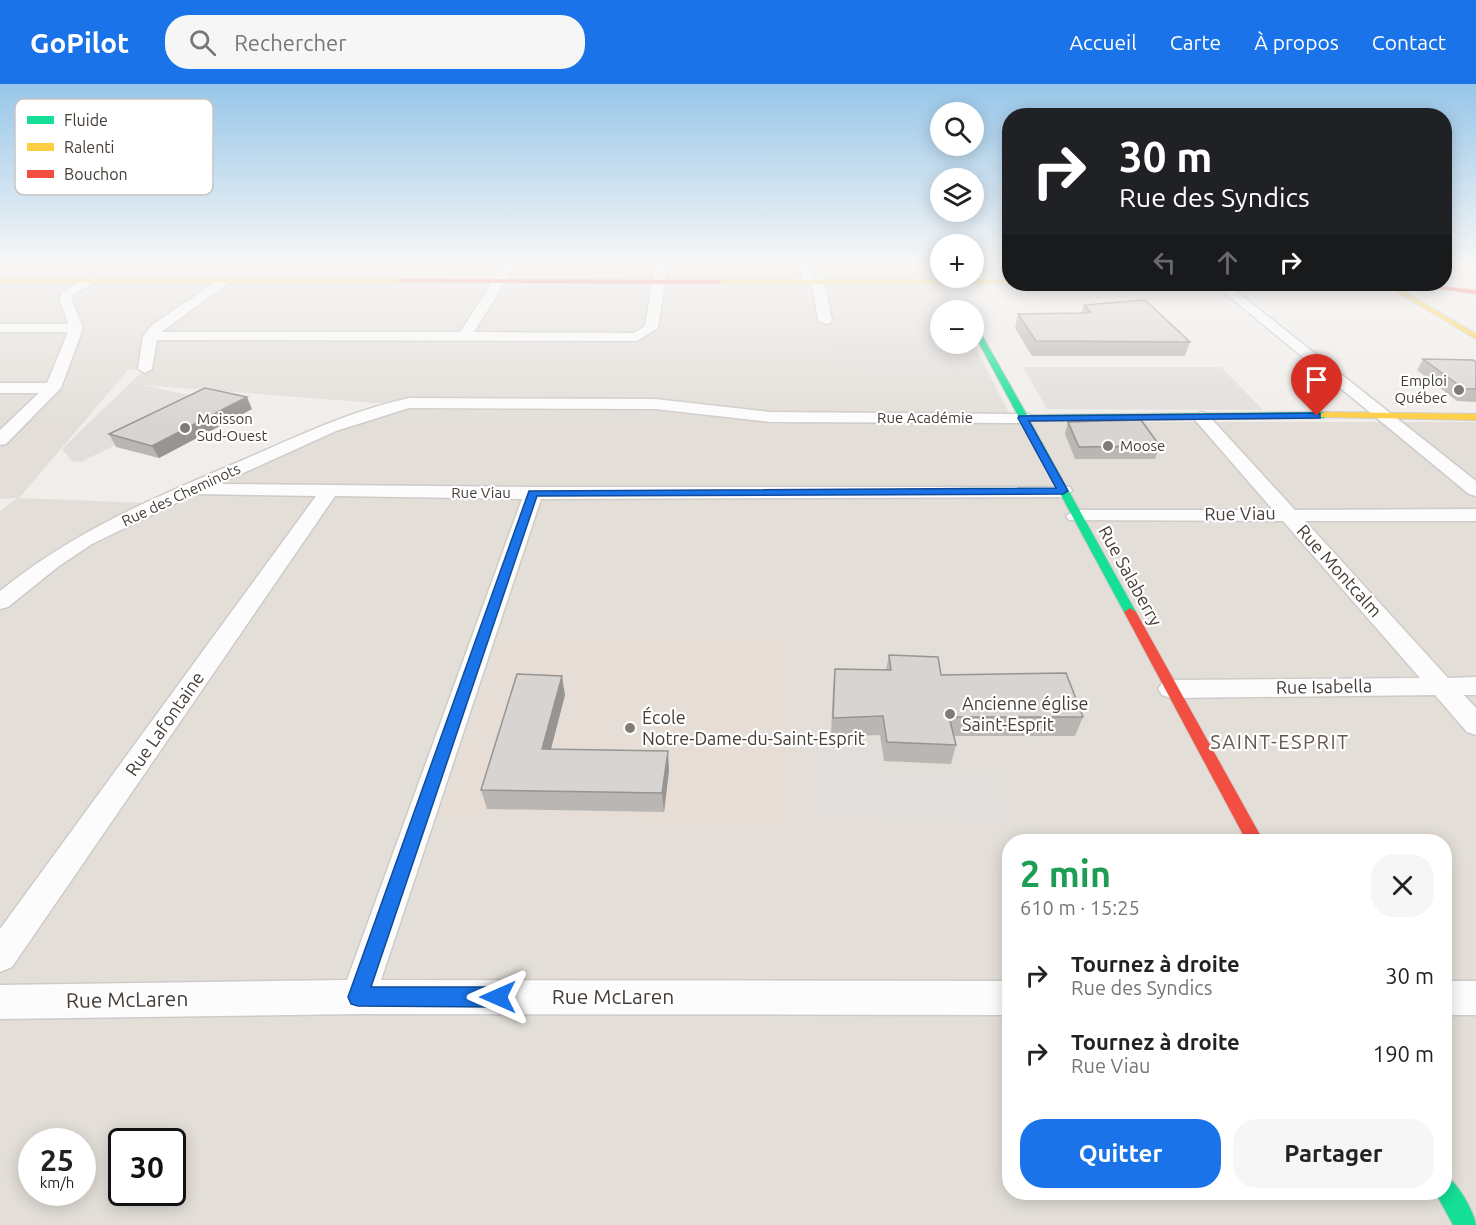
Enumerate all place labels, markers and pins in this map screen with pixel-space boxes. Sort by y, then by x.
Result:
pin [1291,354,1342,416]
place label: Emploi Québec [1394,372,1447,406]
marker: Emploi Québec [1452,383,1466,397]
place label: Moisson Sud-Ouest [197,410,268,444]
marker: Moisson Sud-Ouest [178,421,192,435]
place label: Moose [1120,437,1165,454]
marker: Moose [1101,439,1115,453]
place label: Ancienne église Saint-Esprit [962,693,1088,734]
place label: École Notre-Dame-du-Saint-Esprit [642,706,865,748]
marker: Ancienne église Saint-Esprit [943,707,957,721]
marker: École Notre-Dame-du-Saint-Esprit [623,721,637,735]

